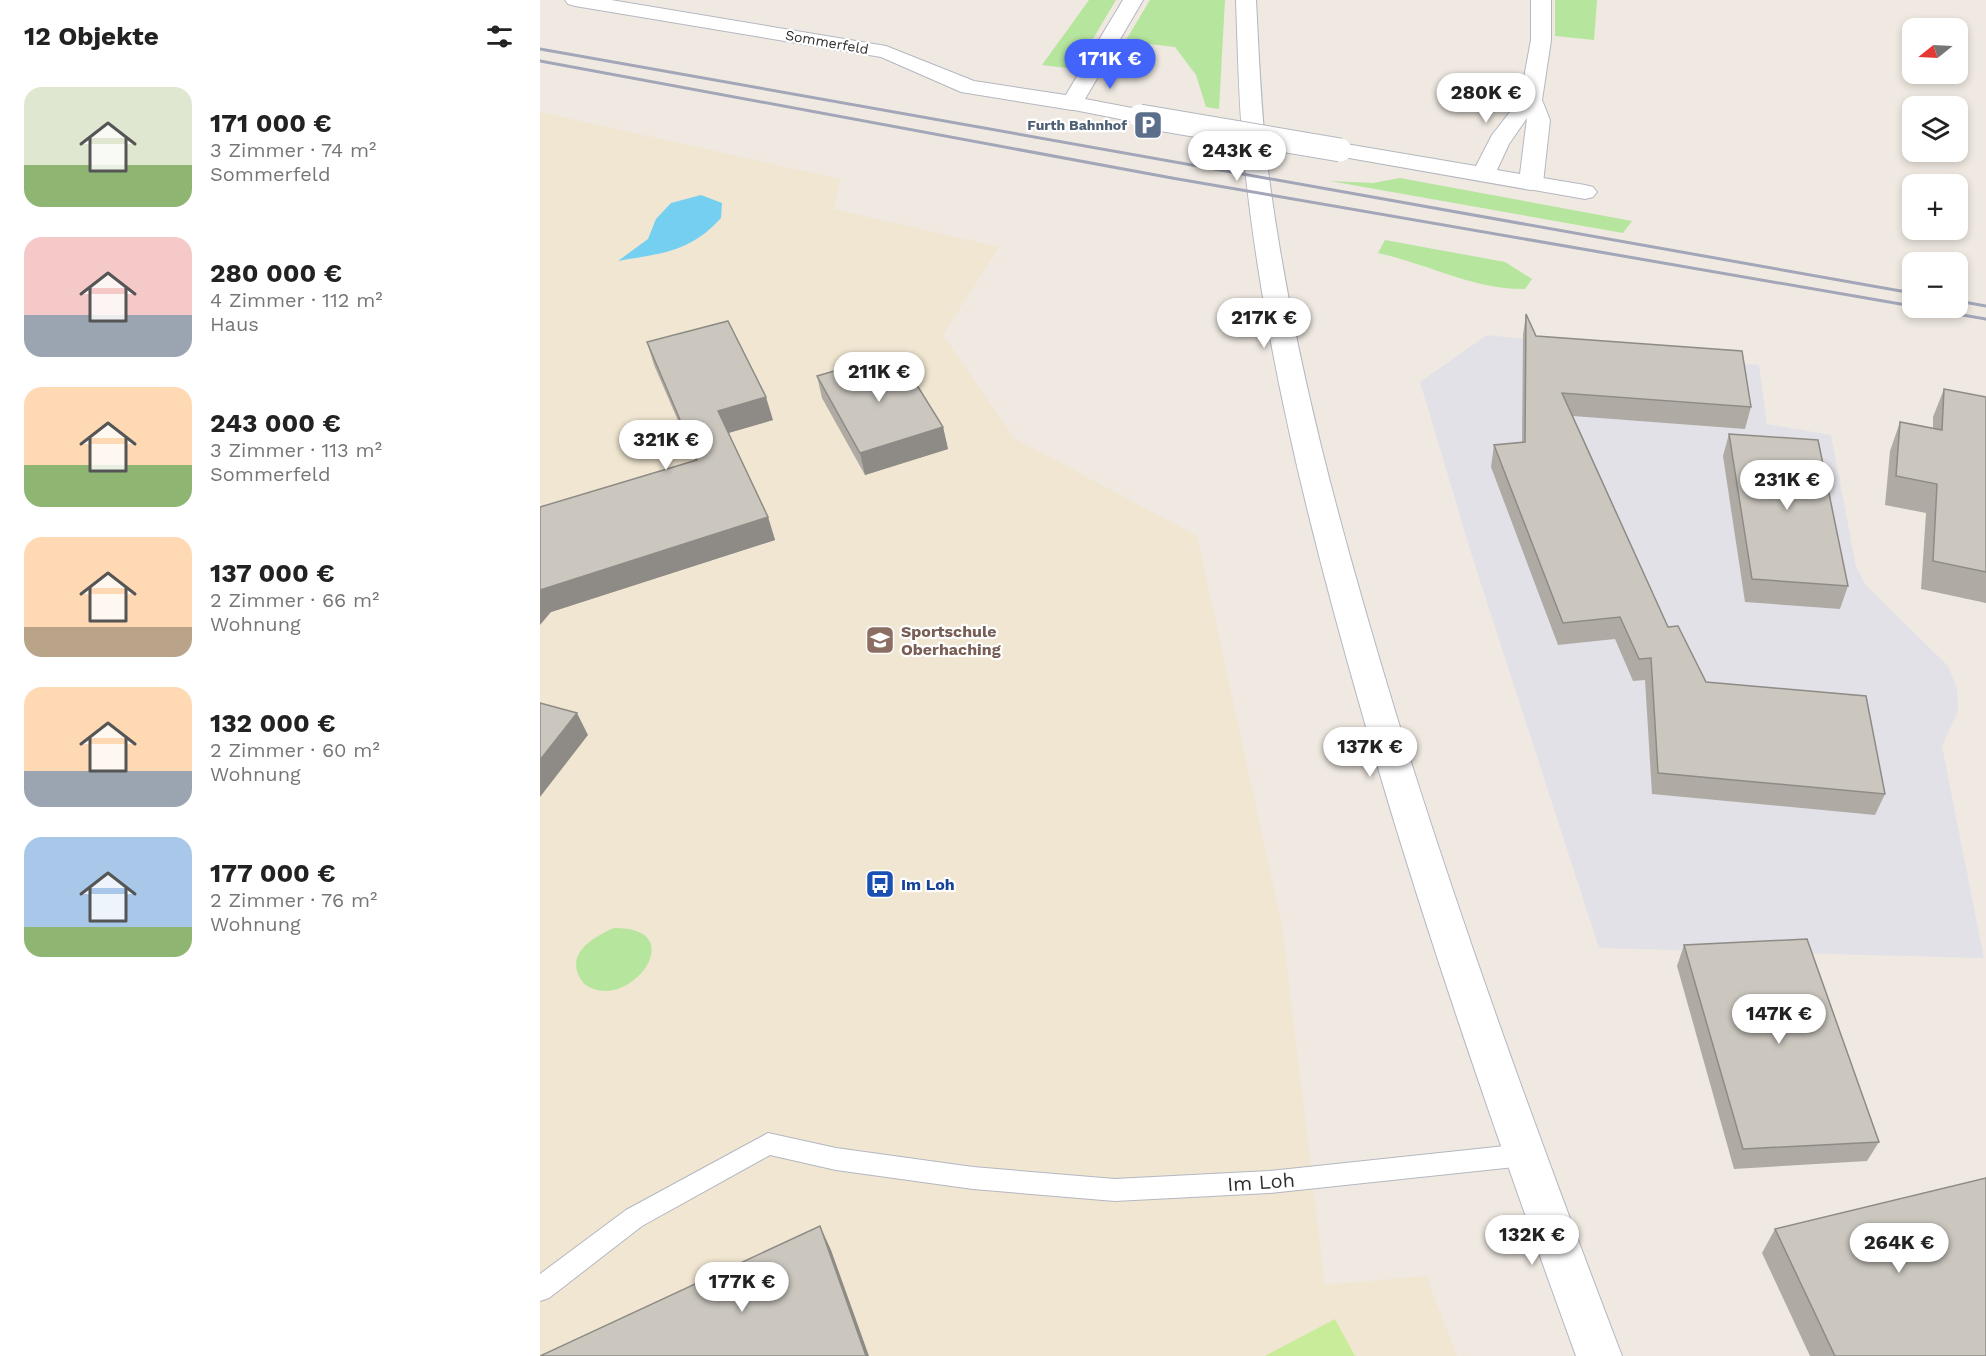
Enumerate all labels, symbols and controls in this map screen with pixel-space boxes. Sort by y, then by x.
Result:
north arrow [1902,18,1968,84]
map controls [1902,18,1968,318]
icon: filters [483,20,516,53]
text: 12 Objekte [24,21,159,51]
street label: Sommerfeld [784,27,870,57]
pin: 171K € [1061,39,1159,90]
text: 171K € [1079,46,1141,70]
pin: 280K € [1437,73,1535,124]
text: 280K € [1451,80,1521,104]
button: layers [1902,96,1968,162]
text: 171 000 € [210,108,332,138]
parking icon: Furth Bahnhof [1132,109,1164,141]
icon: home [72,111,144,183]
place label: Furth Bahnhof [1027,117,1127,133]
pin: 243K € [1188,131,1286,182]
text: 3 Zimmer · 74 m² [210,138,376,162]
text: 243K € [1202,138,1272,162]
text: Sommerfeld [210,162,330,186]
button: + [1902,174,1968,240]
button: − [1902,252,1968,318]
text: 280 000 € [210,258,342,288]
icon: home [72,261,144,333]
text: 4 Zimmer · 112 m² [210,288,383,312]
pin: 217K € [1215,298,1313,349]
text: 217K € [1231,305,1297,329]
text: Haus [210,312,259,336]
pin: 211K € [830,352,928,403]
text: 211K € [848,359,910,383]
text: 243 000 € [210,408,341,438]
icon: home [72,411,144,483]
pin: 321K € [617,420,715,471]
text: 321K € [633,427,699,451]
text: 3 Zimmer · 113 m² [210,438,382,462]
pin: 231K € [1738,460,1836,511]
text: Sommerfeld [210,462,330,486]
text: 231K € [1754,467,1820,491]
text: 137 000 € [210,558,334,588]
icon: home [72,561,144,633]
text: 2 Zimmer · 66 m² [210,588,379,612]
text: Wohnung [210,612,301,636]
place label: Sportschule Oberhaching [901,622,1001,659]
school or university icon: Sportschule Oberhaching [864,624,896,656]
text: 132 000 € [210,708,335,738]
icon: home [72,711,144,783]
pin: 137K € [1321,727,1419,778]
text: 137K € [1337,734,1403,758]
text: 2 Zimmer · 60 m² [210,738,380,762]
text: Wohnung [210,762,301,786]
text: 177 000 € [210,858,336,888]
icon: home [72,861,144,933]
bus stop icon: Im Loh [864,868,896,900]
place label: Im Loh [901,875,955,894]
text: 2 Zimmer · 76 m² [210,888,377,912]
text: Wohnung [210,912,301,936]
pin: 147K € [1730,994,1828,1045]
text: 147K € [1746,1001,1812,1025]
street label: Im Loh [1226,1168,1296,1196]
pin: 132K € [1483,1215,1581,1266]
text: 132K € [1499,1222,1565,1246]
pin: 264K € [1850,1223,1948,1274]
text: 264K € [1864,1230,1934,1254]
pin: 177K € [693,1262,791,1313]
text: 177K € [709,1269,775,1293]

